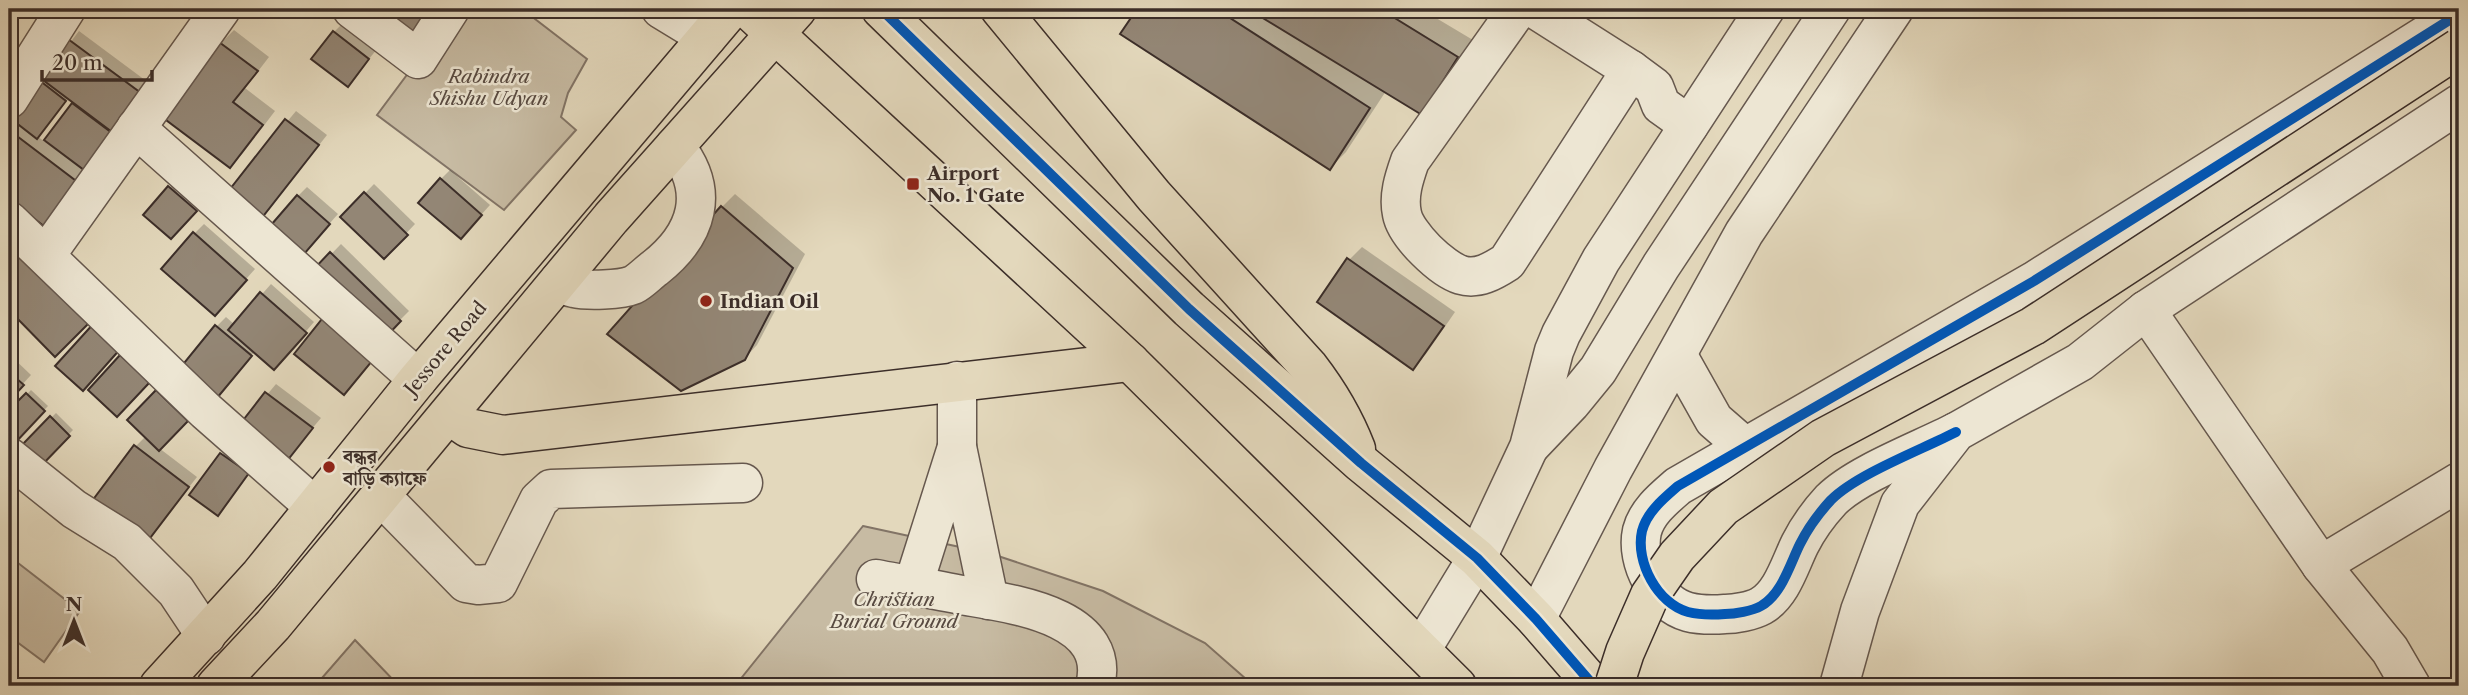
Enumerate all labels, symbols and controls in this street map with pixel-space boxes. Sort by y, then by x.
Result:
scale bar [42,38,152,82]
text: 20 m [52,50,103,75]
park label: Rabindra Shishu Udyan [429,65,548,110]
place label: Airport No. 1 Gate [926,162,1025,207]
marker: Airport No. 1 Gate [905,176,921,192]
place label: Indian Oil [720,290,819,313]
marker: Indian Oil [698,293,714,309]
street label: Jessore Road [397,296,492,402]
place label: বন্ধুর বাড়ি ক্যাফে [342,445,427,490]
marker: বন্ধুর বাড়ি ক্যাফে [321,459,337,475]
north arrow [38,586,108,656]
park label: Christian Burial Ground [828,588,959,633]
text: N [66,593,82,616]

